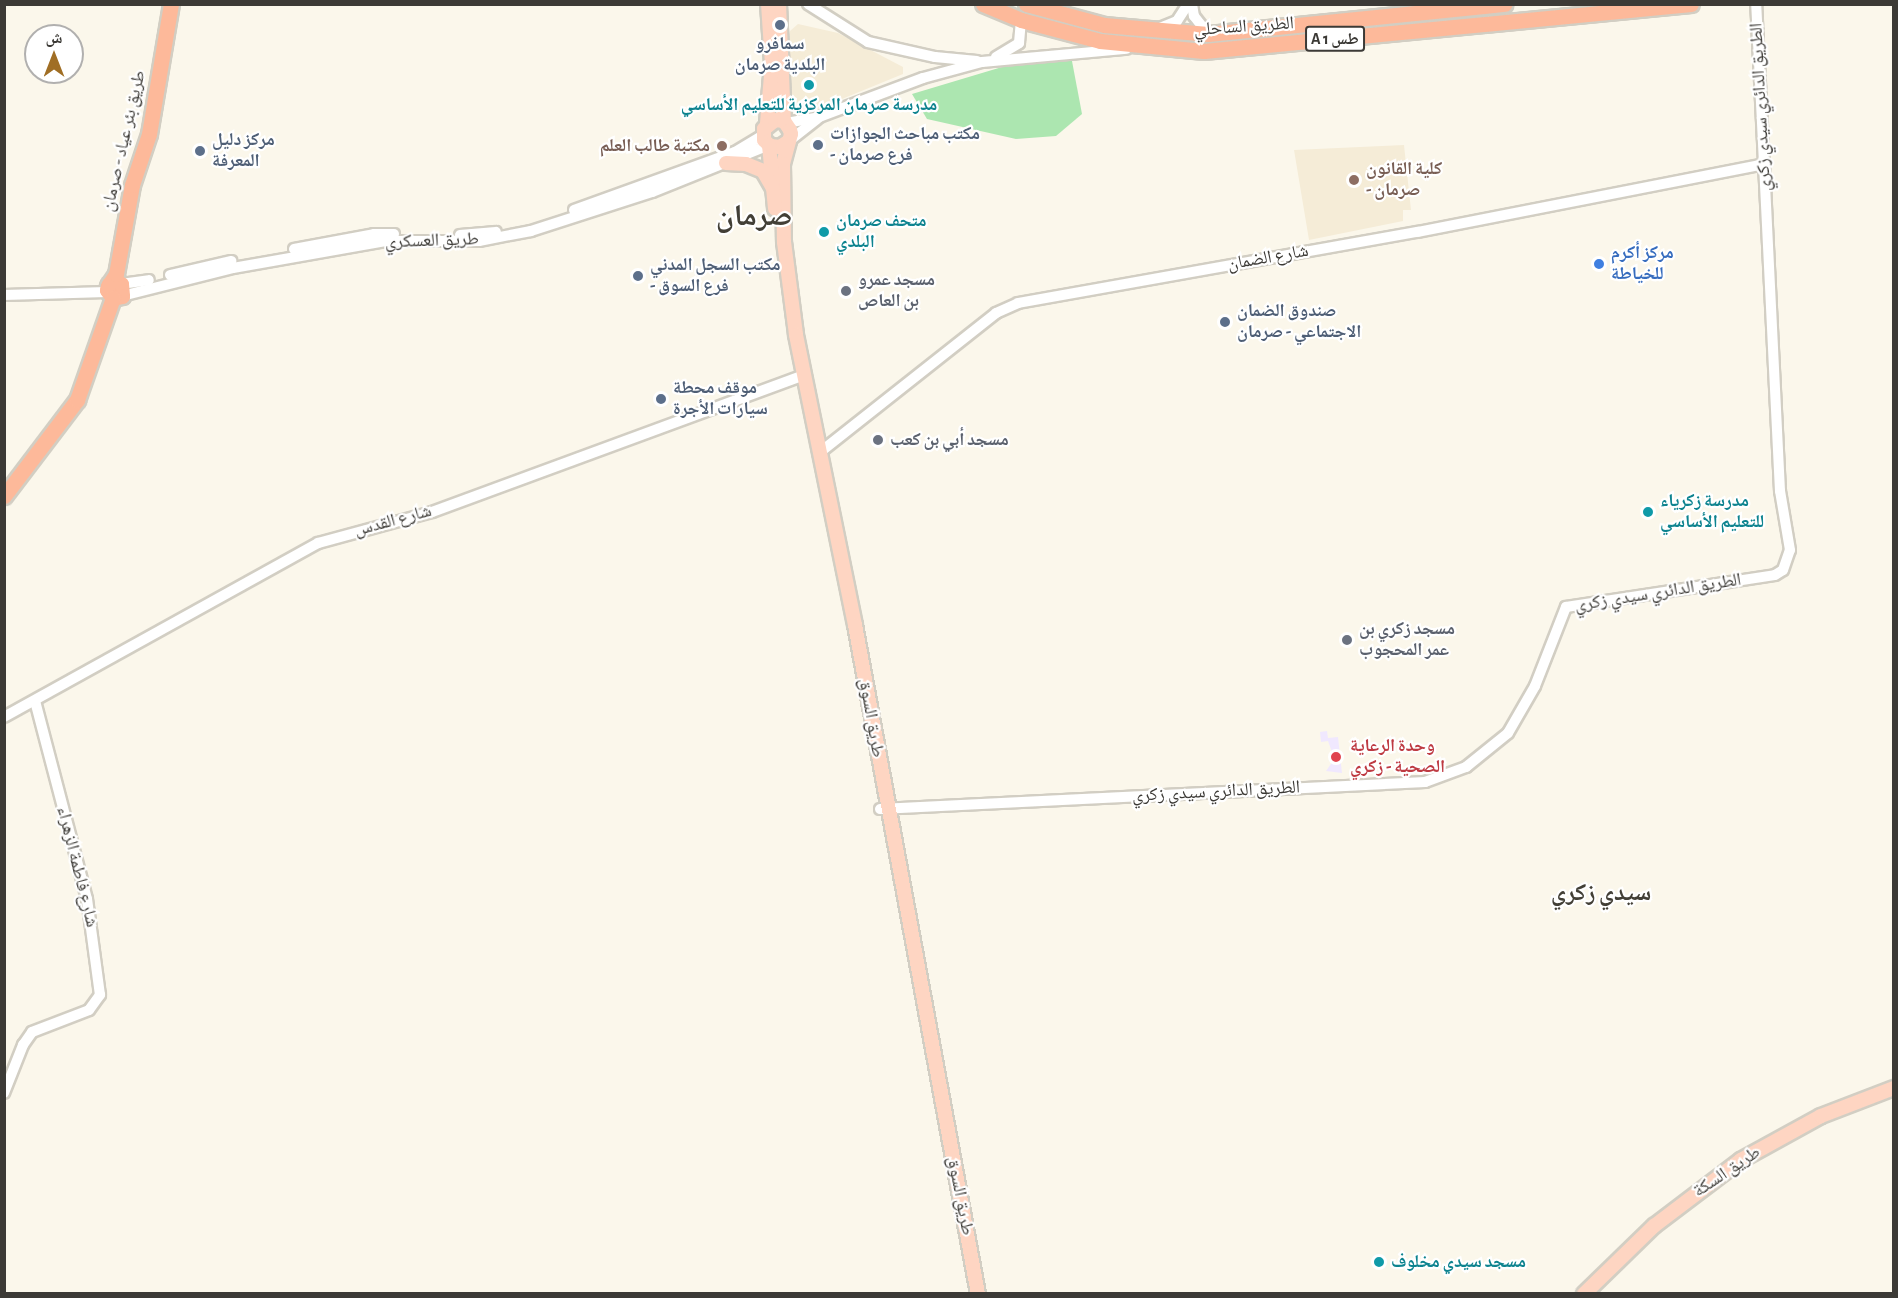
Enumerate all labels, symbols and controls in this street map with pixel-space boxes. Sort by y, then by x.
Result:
street label: الطريق الساحلي [1193,13,1295,41]
marker: سمافرو البلدية صرمان [773,18,787,32]
street label: الطريق الدائري سيدي زكري [1746,22,1776,192]
north arrow [24,24,84,84]
road number: A 1 طس [1305,26,1365,52]
text: ش [46,30,62,46]
place label: سمافرو البلدية صرمان [735,34,825,76]
street label: طريق بئر عياد - صرمان [97,68,151,214]
marker: مدرسة صرمان المركزية للتعليم الأساسي [802,78,816,92]
place label: مدرسة صرمان المركزية للتعليم الأساسي [681,94,937,116]
place label: مكتب مباحث الجوازات - فرع صرمان [830,124,980,166]
place label: مركز دليل المعرفة [212,130,275,172]
place label: مكتبة طالب العلم [600,135,710,157]
marker: مكتب مباحث الجوازات - فرع صرمان [811,138,825,152]
marker: مكتبة طالب العلم [715,139,729,153]
marker: مركز دليل المعرفة [193,144,207,158]
place label: كلية القانون - صرمان [1366,159,1442,201]
marker: كلية القانون - صرمان [1347,173,1361,187]
district label: صرمان [716,198,792,234]
place label: متحف صرمان البلدي [836,211,927,254]
marker: متحف صرمان البلدي [817,225,831,239]
street label: طريق العسكري [385,229,479,253]
street label: شارع الضمان [1226,240,1310,276]
place label: مركز أكرم للخياطة [1611,243,1674,286]
place label: مكتب السجل المدني - فرع السوق [650,255,781,298]
marker: مركز أكرم للخياطة [1592,257,1606,271]
marker: مكتب السجل المدني - فرع السوق [631,269,645,283]
place label: مسجد عمرو بن العاص [858,270,935,312]
marker: مسجد عمرو بن العاص [839,284,853,298]
place label: صندوق الضمان الاجتماعي - صرمان [1237,301,1361,344]
marker: صندوق الضمان الاجتماعي - صرمان [1218,315,1232,329]
place label: موقف محطة سيارات الأجرة [673,378,768,420]
marker: موقف محطة سيارات الأجرة [654,392,668,406]
place label: مسجد أبي بن كعب [890,429,1009,451]
marker: مسجد أبي بن كعب [871,433,885,447]
place label: مدرسة زكرياء للتعليم الأساسي [1660,491,1764,534]
street label: شارع القدس [352,500,434,542]
marker: مدرسة زكرياء للتعليم الأساسي [1641,505,1655,519]
street label: الطريق الدائري سيدي زكري [1573,569,1743,617]
place label: مسجد زكري بن عمر المحجوب [1359,619,1455,662]
marker: مسجد زكري بن عمر المحجوب [1340,633,1354,647]
street label: طريق السوق [853,677,889,759]
place label: وحدة الرعاية الصحية - زكري [1350,736,1445,778]
marker: وحدة الرعاية الصحية - زكري [1327,748,1345,766]
street label: الطريق الدائري سيدي زكري [1131,777,1301,807]
street label: شارع فاطمة الزهراء [52,804,102,930]
district label: سيدي زكري [1551,880,1651,908]
street label: طريق السكة [1689,1142,1765,1202]
street label: طريق السوق [942,1155,978,1237]
place label: مسجد سيدي مخلوف [1391,1251,1526,1273]
marker: مسجد سيدي مخلوف [1372,1255,1386,1269]

